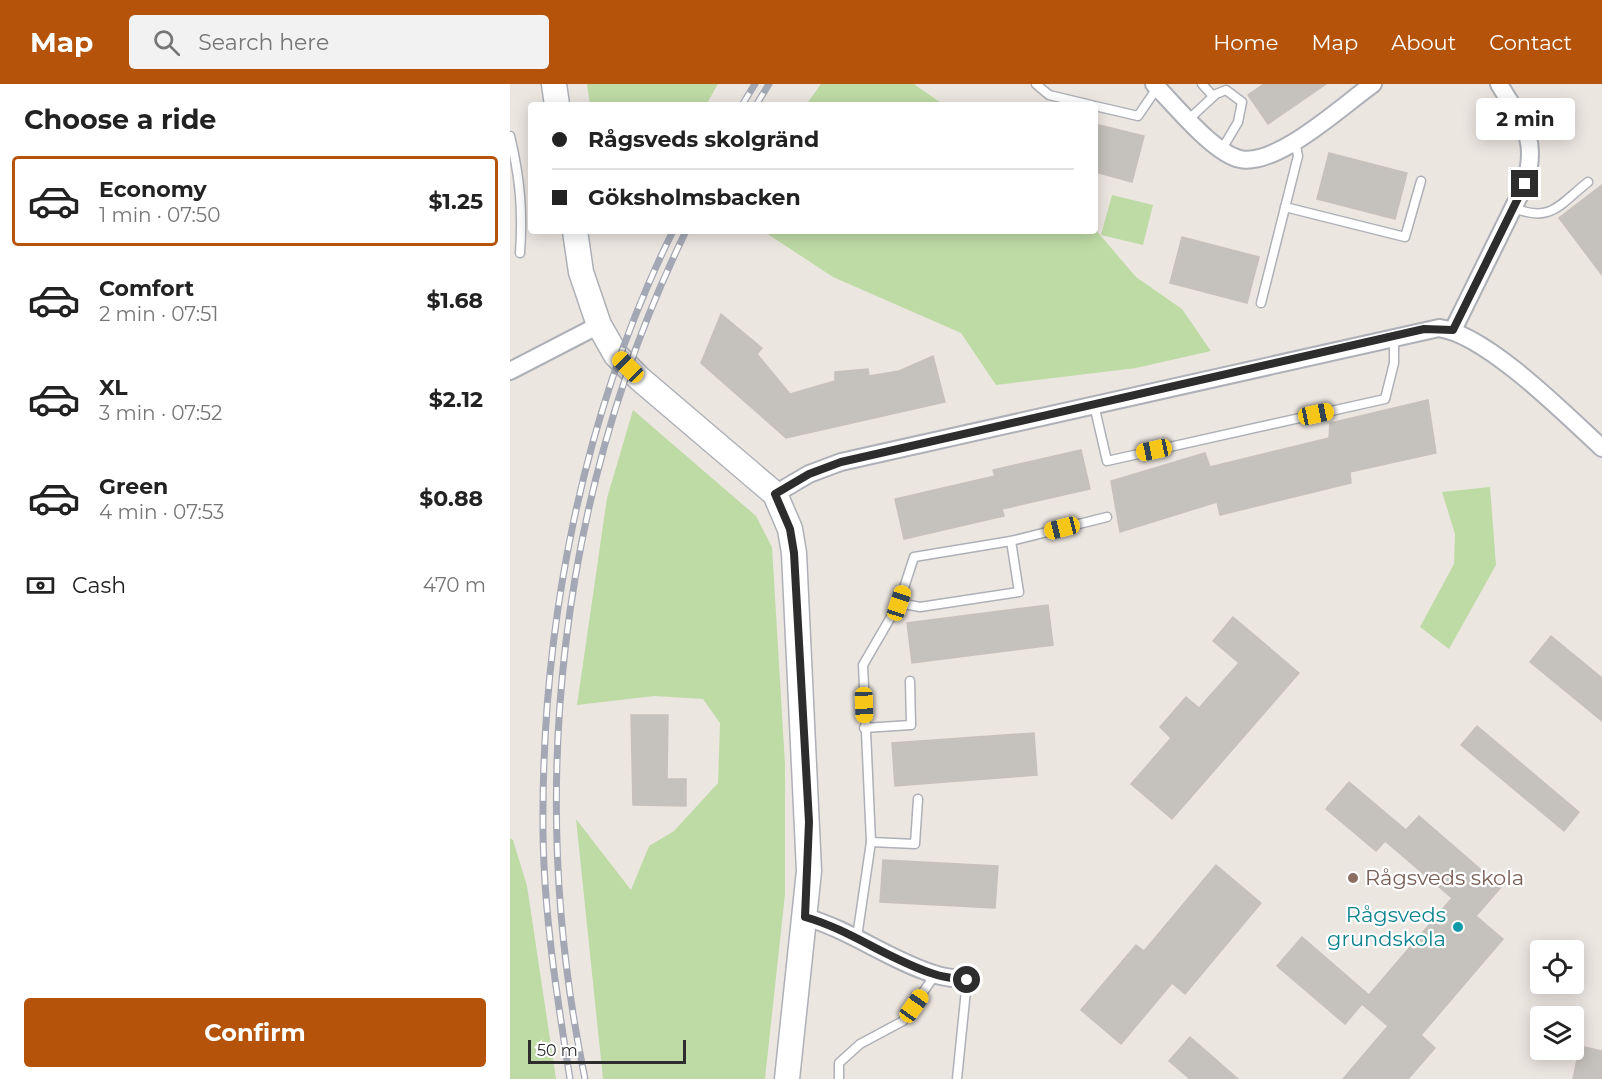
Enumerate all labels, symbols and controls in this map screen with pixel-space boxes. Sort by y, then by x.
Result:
search box [129,15,549,69]
text: Map [30,25,93,59]
icon: search [150,26,183,59]
text: Search here [198,29,329,56]
text: Home [1213,30,1278,55]
text: Map [1311,30,1358,55]
text: About [1391,30,1456,55]
text: Contact [1489,30,1572,55]
callout: 2 min [1476,97,1574,139]
text: Choose a ride [24,103,216,136]
text: 2 min [1496,107,1555,131]
text: Rågsveds skolgränd [588,126,819,153]
route end [1511,170,1538,197]
icon: car [27,174,81,228]
text: Economy [99,176,207,203]
text: Göksholmsbacken [588,184,801,211]
text: $1.25 [429,188,483,215]
text: 1 min · 07:50 [99,203,220,227]
icon: car [27,273,81,327]
text: Comfort [99,275,194,302]
text: $1.68 [427,287,483,314]
text: 2 min · 07:51 [99,302,219,326]
car [609,348,647,386]
icon: car [27,372,81,426]
text: XL [99,374,128,401]
text: $2.12 [429,386,483,413]
text: 3 min · 07:52 [99,401,222,425]
car [1297,401,1335,427]
car [1135,437,1173,463]
icon: car [27,471,81,525]
text: Green [99,473,168,500]
text: $0.88 [419,485,483,512]
text: 4 min · 07:53 [99,500,224,524]
car [1042,515,1082,541]
icon: cash [24,569,57,602]
text: Cash [72,572,126,599]
text: 470 m [423,573,486,597]
car [885,583,913,623]
car [854,687,874,723]
place label: Rågsveds skola [1365,865,1524,890]
marker: Rågsveds skola [1346,871,1360,885]
place label: Rågsveds grundskola [1327,902,1446,951]
marker: Rågsveds grundskola [1451,920,1465,934]
map controls [1530,940,1584,1060]
button: locate [1530,940,1584,994]
route start [953,966,980,993]
car [896,986,932,1026]
button: Confirm [24,998,486,1067]
button: layers [1530,1006,1584,1060]
scale bar [528,1037,686,1064]
text: 50 m [537,1041,578,1060]

